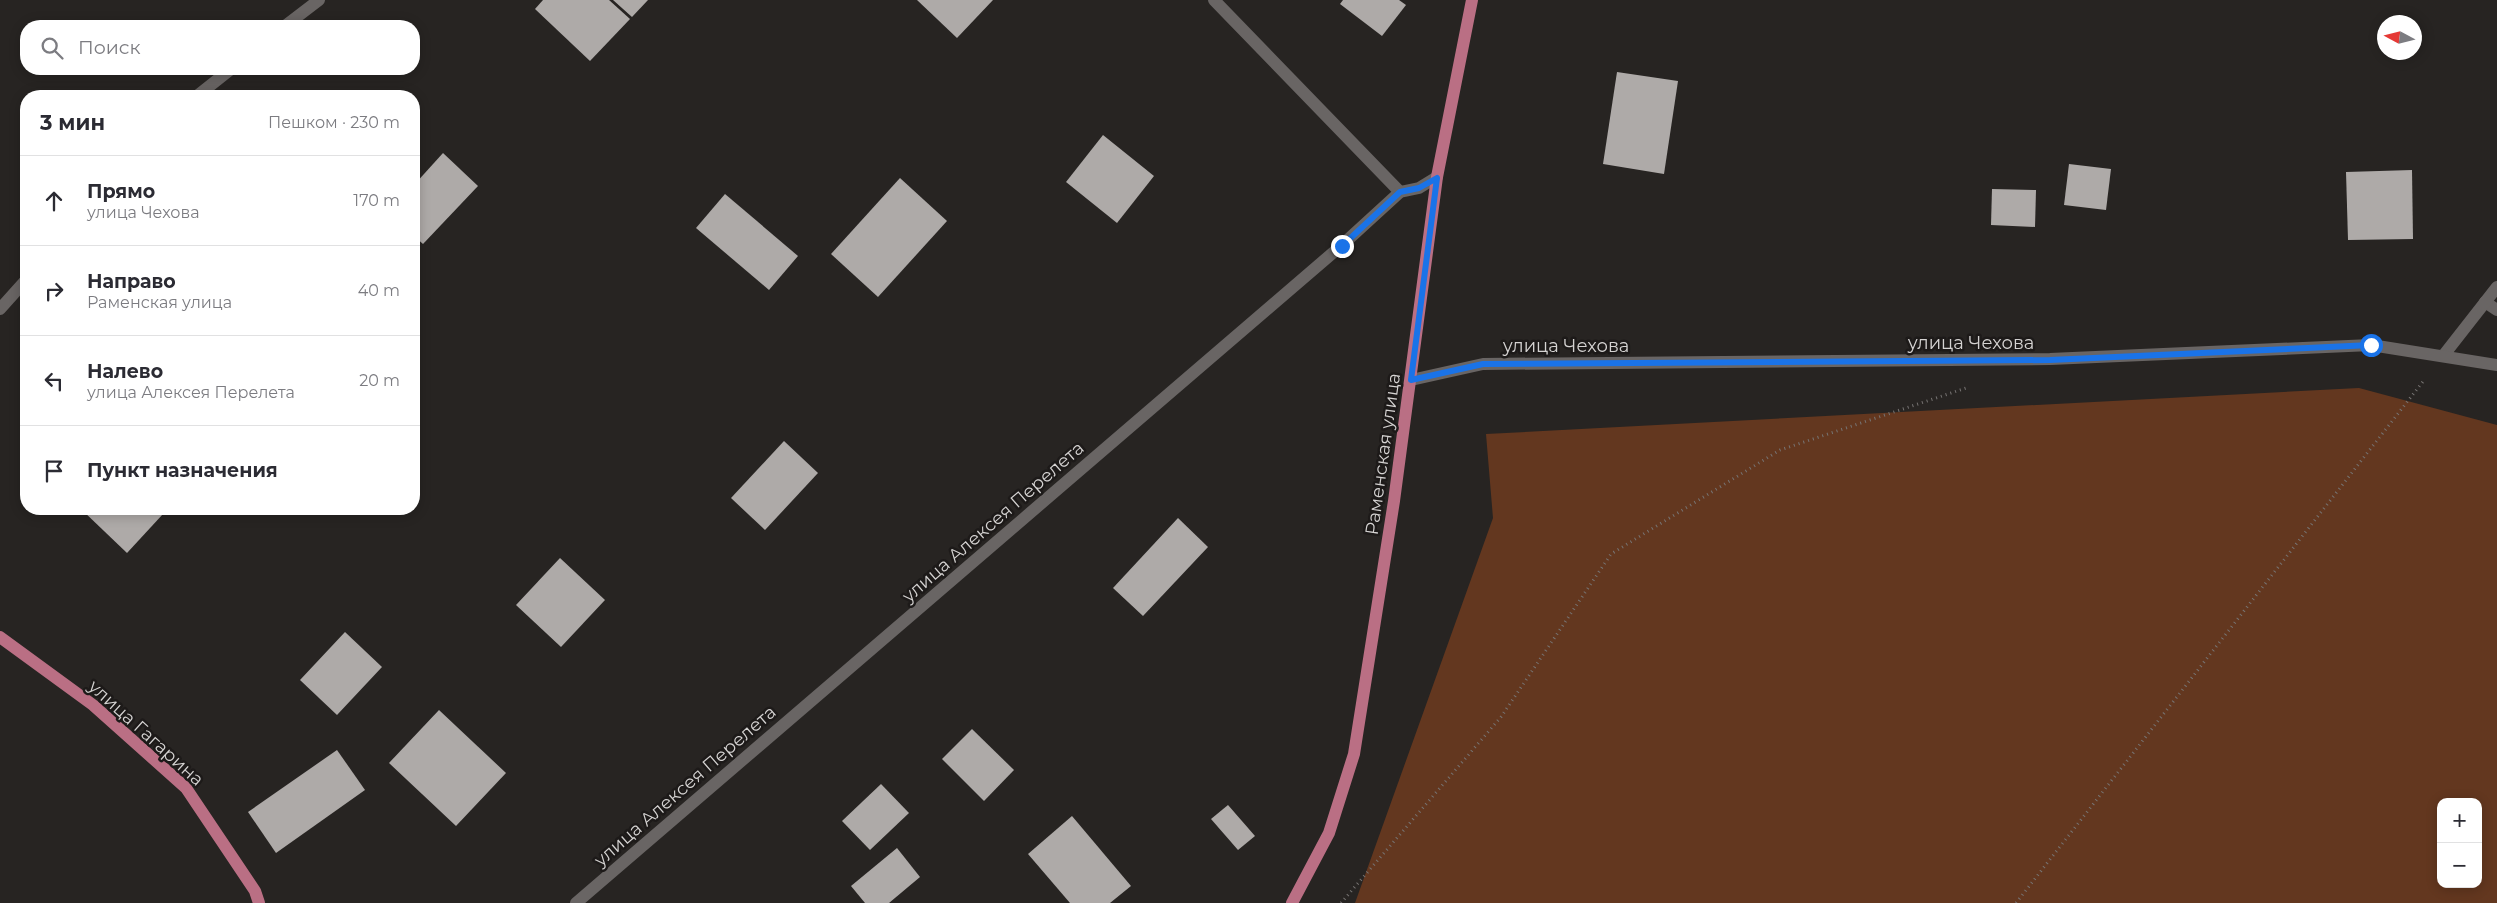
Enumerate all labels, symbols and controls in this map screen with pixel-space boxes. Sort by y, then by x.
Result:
north arrow [2377,15,2422,60]
search box [20,20,420,75]
icon: search [38,34,66,62]
text: Поиск [78,36,141,59]
text: 3 мин [40,110,105,135]
text: Пешком · 230 m [268,113,400,132]
text: Прямо [87,180,155,203]
icon: ahead [40,187,68,215]
text: 170 m [353,191,400,210]
text: улица Чехова [87,203,200,222]
route end [1331,235,1354,258]
text: Направо [87,270,176,293]
icon: right [40,277,68,305]
text: 40 m [358,281,400,300]
text: Раменская улица [87,293,232,312]
street label: улица Чехова [1907,332,2034,354]
route start [2360,334,2383,357]
street label: улица Чехова [1502,335,1629,357]
text: Налево [87,360,163,383]
icon: left [40,367,68,395]
text: 20 m [359,371,400,390]
street label: Раменская улица [1361,372,1405,536]
text: улица Алексея Перелета [87,383,295,402]
street label: улица Алексея Перелета [897,437,1088,608]
icon: arrive [40,457,68,485]
text: Пункт назначения [87,459,278,482]
street label: улица Гагарина [83,675,208,791]
street label: улица Алексея Перелета [589,701,780,872]
map controls [2437,798,2482,888]
button: + [2437,798,2482,843]
button: − [2437,843,2482,888]

